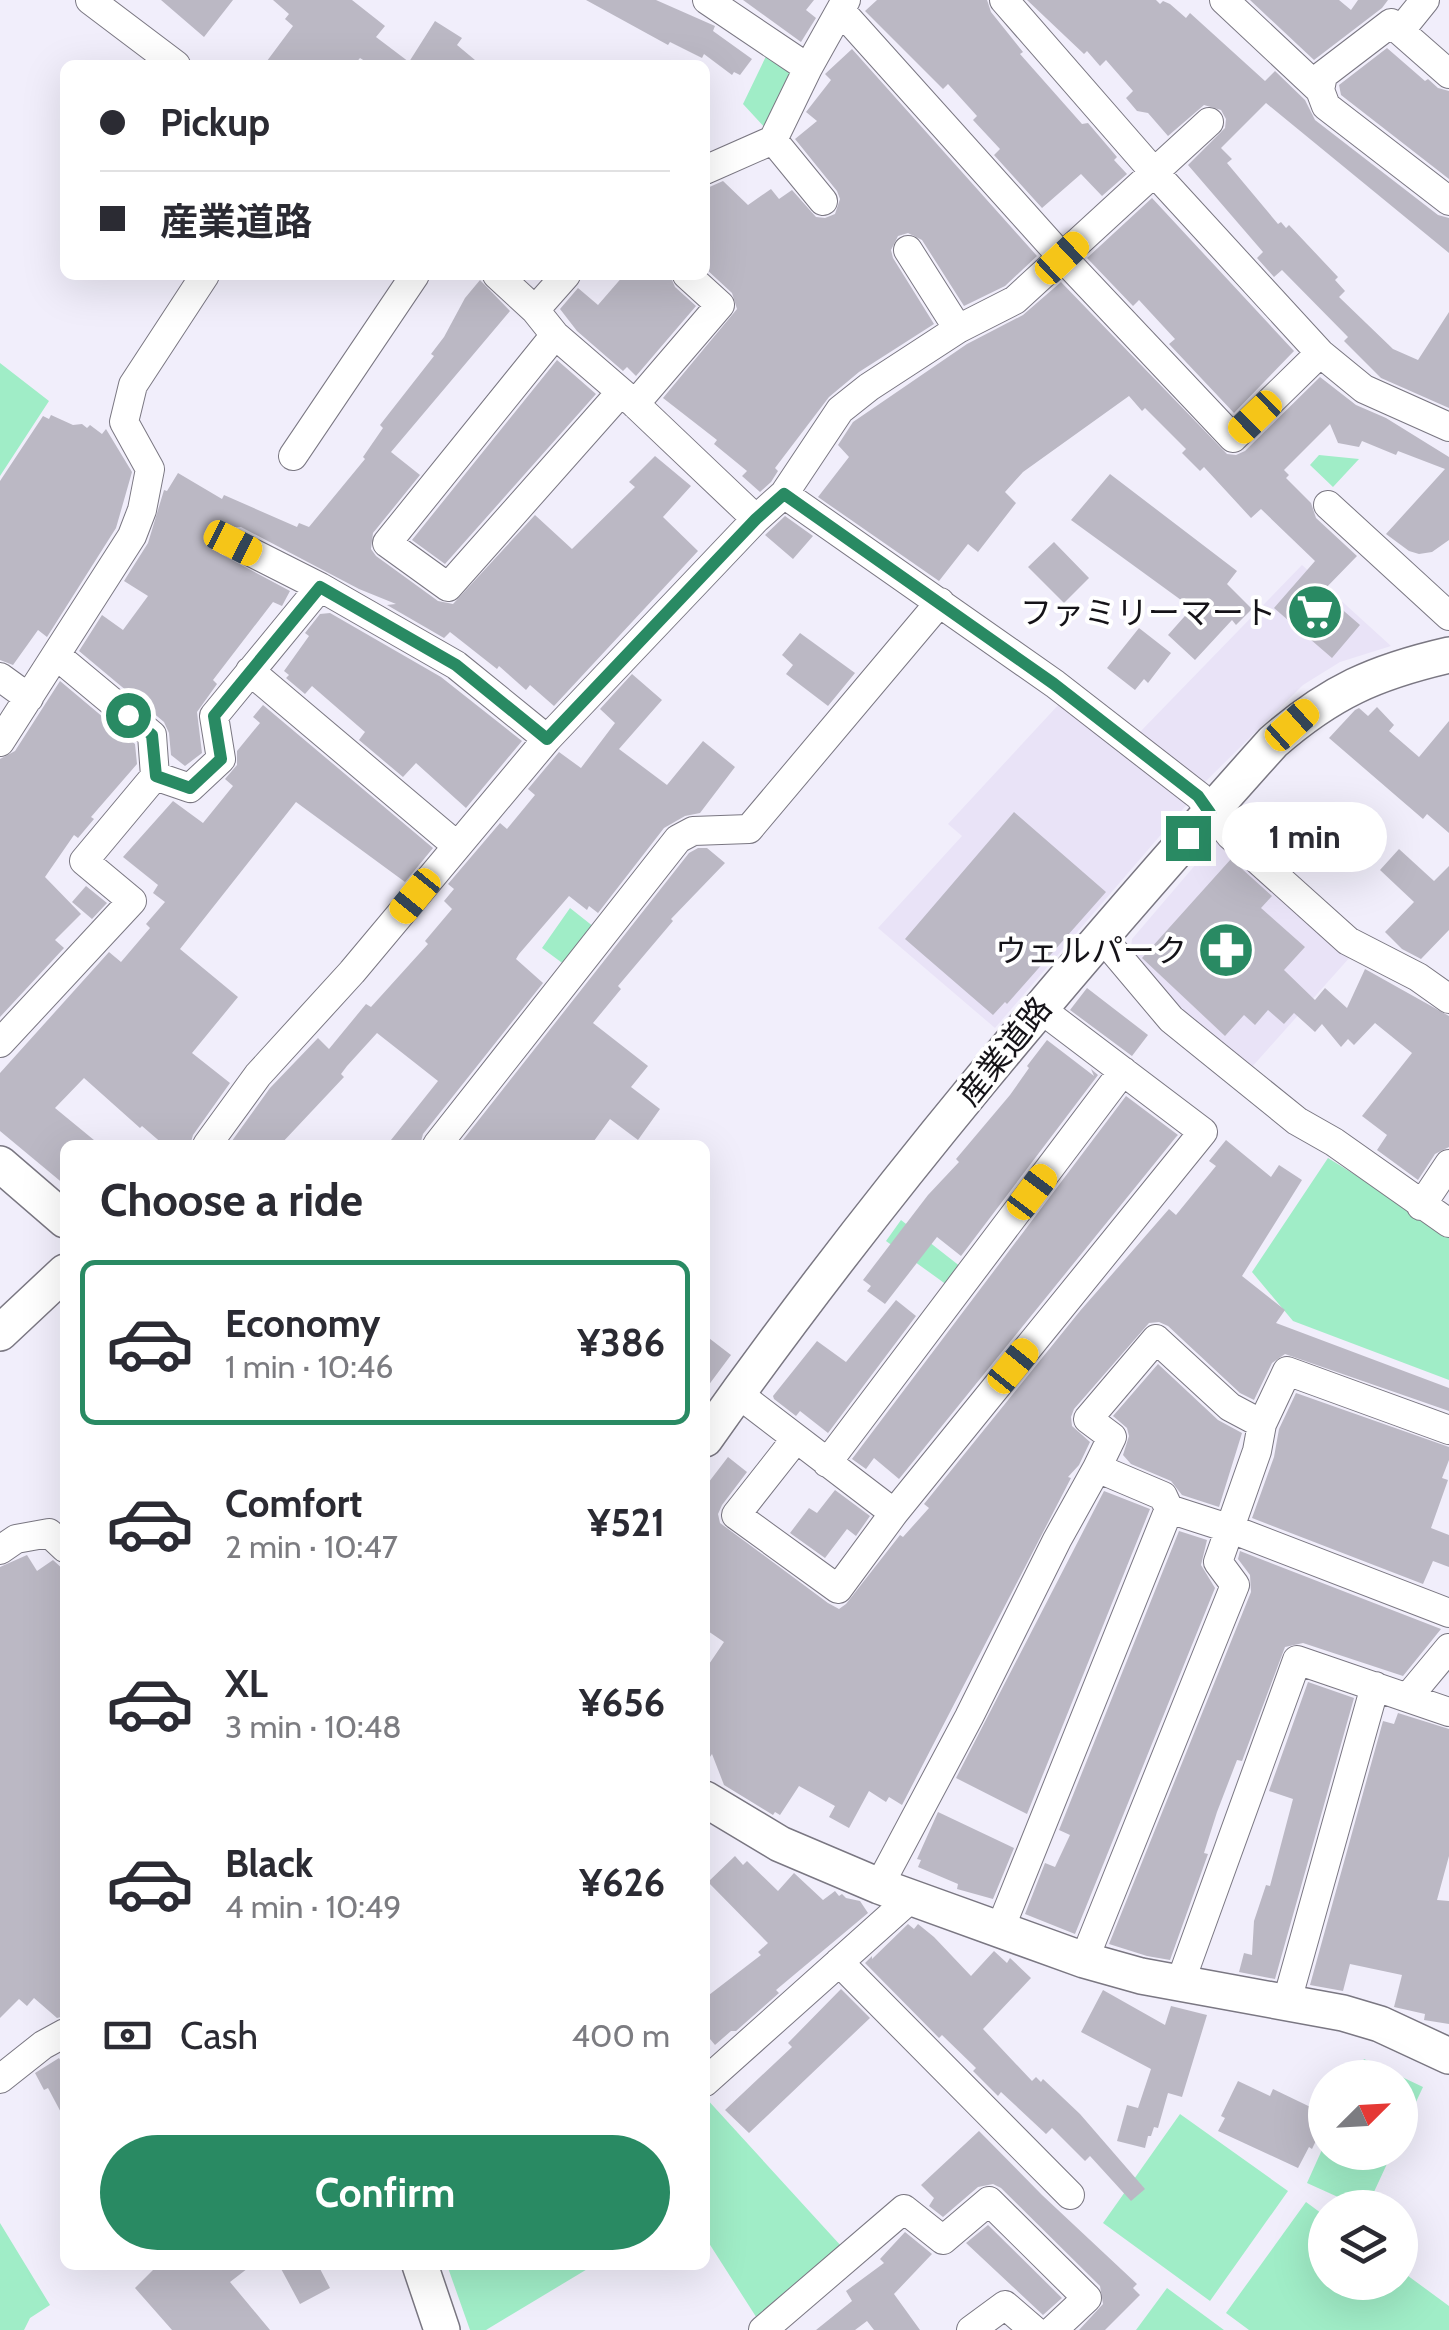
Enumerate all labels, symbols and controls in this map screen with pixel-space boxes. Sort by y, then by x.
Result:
text: Pickup [160,99,270,146]
text: 産業道路 [160,198,312,245]
car [1030,227,1094,289]
car [1223,385,1287,449]
car [199,516,267,570]
supermarket icon: ファミリーマート [1285,582,1345,642]
place label: ファミリーマート [1020,593,1276,632]
route start [106,693,151,738]
car [1260,694,1324,756]
callout: 1 min [1223,803,1388,873]
route end [1166,816,1211,861]
text: 1 min [1268,817,1341,856]
car [384,863,446,929]
pharmacy icon: ウェルパーク [1196,920,1256,980]
place label: ウェルパーク [995,931,1187,970]
street label: 産業道路 [949,989,1059,1113]
car [1002,1159,1062,1225]
text: Choose a ride [100,1173,363,1227]
icon: car [105,1298,195,1388]
text: Economy [225,1300,380,1347]
text: ¥386 [577,1319,665,1366]
car [982,1333,1044,1399]
text: 1 min · 10:46 [225,1347,393,1386]
icon: car [105,1478,195,1568]
text: Comfort [225,1480,362,1527]
text: ¥521 [588,1499,665,1546]
text: 2 min · 10:47 [225,1527,398,1566]
icon: car [105,1658,195,1748]
text: XL [225,1660,268,1707]
text: ¥656 [579,1679,665,1726]
text: 3 min · 10:48 [225,1707,402,1746]
icon: car [105,1838,195,1928]
text: Black [225,1840,313,1887]
text: ¥626 [579,1859,665,1906]
text: 4 min · 10:49 [225,1887,402,1926]
icon: cash [100,2008,155,2063]
text: Cash [180,2012,258,2059]
text: 400 m [572,2016,670,2055]
north arrow [1308,2060,1418,2170]
map controls [1308,2060,1418,2300]
button: Confirm [100,2135,670,2250]
button: layers [1308,2190,1418,2300]

